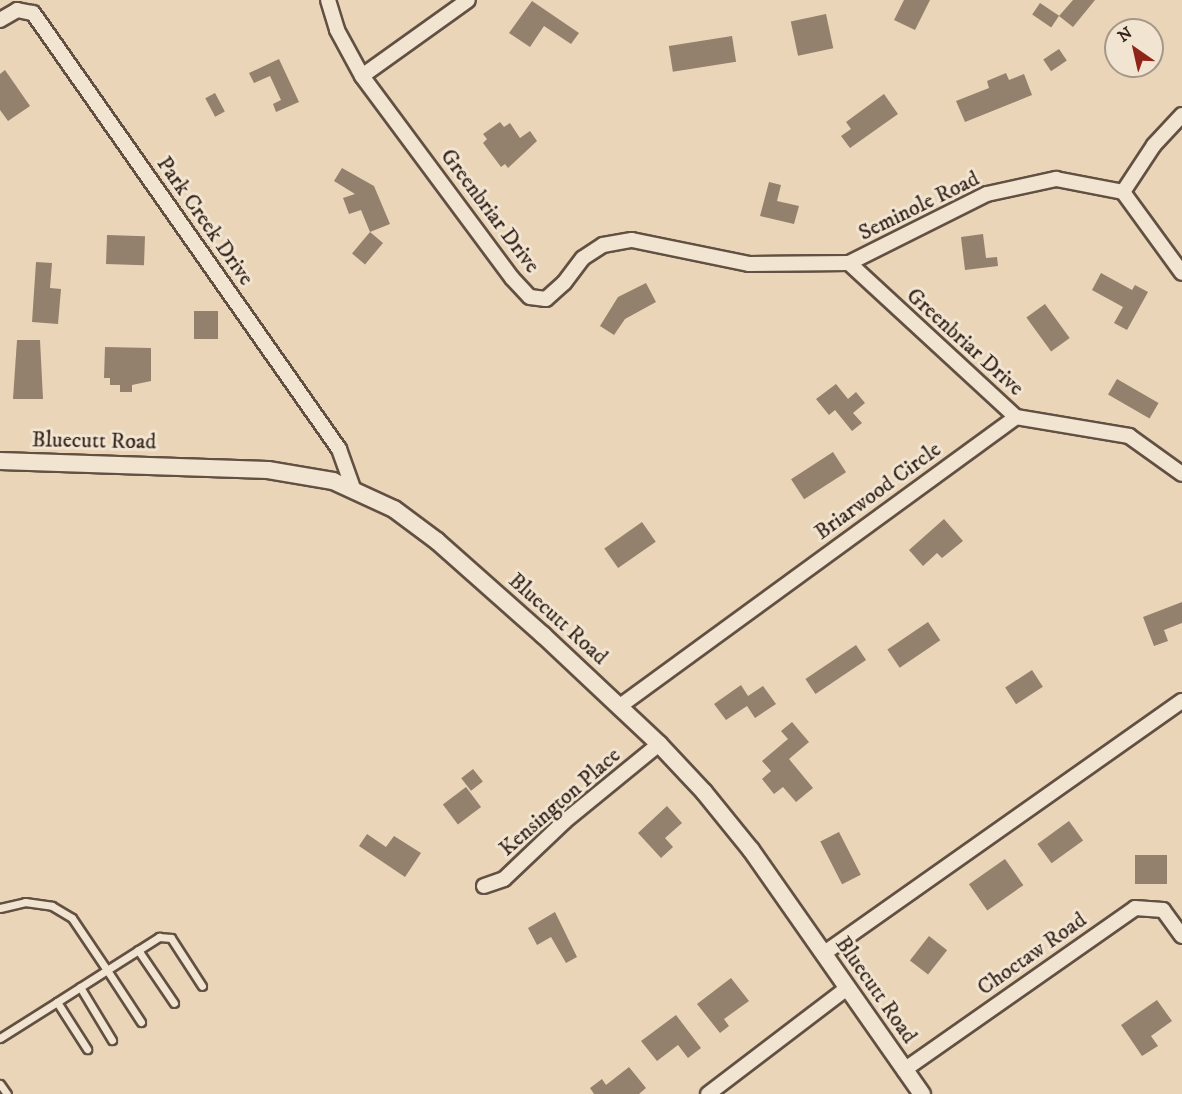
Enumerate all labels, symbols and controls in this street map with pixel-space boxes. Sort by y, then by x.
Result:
north arrow [1104,18,1164,78]
text: N [1114,23,1136,47]
street label: Greenbriar Drive [435,144,545,278]
street label: Park Creek Drive [151,151,259,291]
street label: Seminole Road [854,165,984,247]
street label: Greenbriar Drive [901,282,1029,402]
street label: Bluecutt Road [32,427,156,455]
street label: Briarwood Circle [810,436,946,546]
street label: Bluecutt Road [503,568,613,670]
street label: Kensington Place [494,742,626,862]
street label: Choctaw Road [972,907,1092,1001]
street label: Bluecutt Road [829,931,923,1049]

